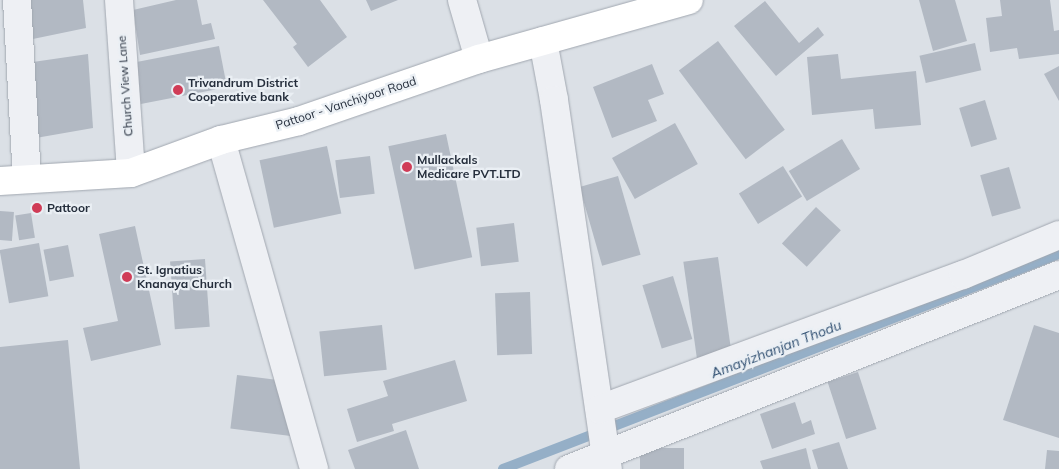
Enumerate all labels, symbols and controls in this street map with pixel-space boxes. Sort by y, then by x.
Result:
street label: Church View Lane [114,35,136,137]
street label: Pattoor - Vanchiyoor Road [274,73,418,133]
place label: Trivandrum District Cooperative bank [188,76,298,104]
marker: Trivandrum District Cooperative bank [172,84,184,96]
place label: Mullackals Medicare PVT.LTD [417,153,521,181]
marker: Mullackals Medicare PVT.LTD [401,161,413,173]
place label: Pattoor [47,201,90,215]
marker: Pattoor [31,202,43,214]
place label: St. Ignatius Knanaya Church [137,263,232,291]
marker: St. Ignatius Knanaya Church [121,271,133,283]
water label: Amayizhanjan Thodu [708,316,844,382]

